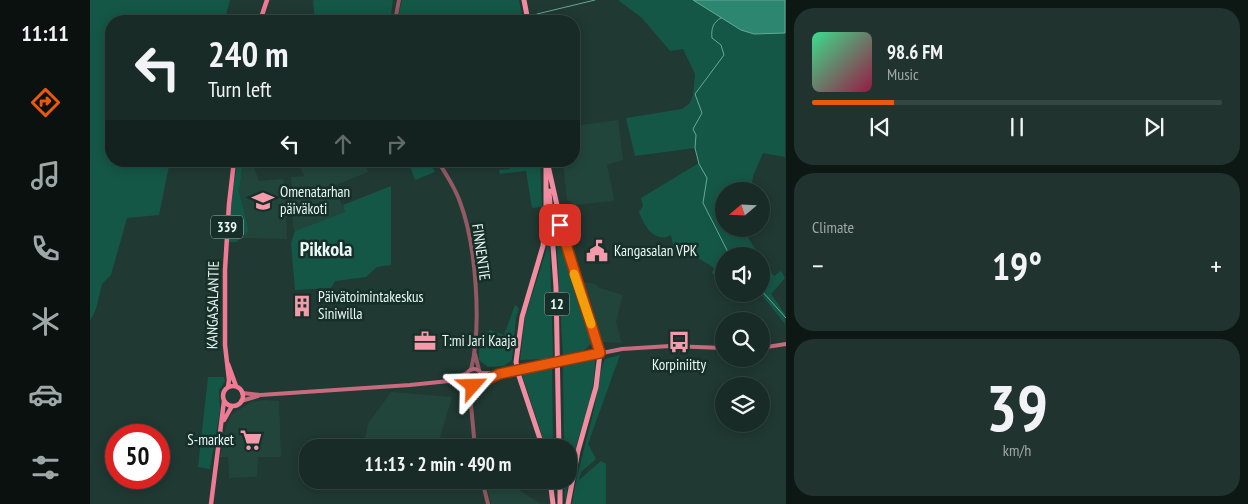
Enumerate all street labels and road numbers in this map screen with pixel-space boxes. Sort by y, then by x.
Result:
road number: 339 [211,216,243,238]
street label: FINNENTIE [468,222,495,281]
street label: KANGASALANTIE [202,261,223,349]
road number: 12 [544,292,570,316]

